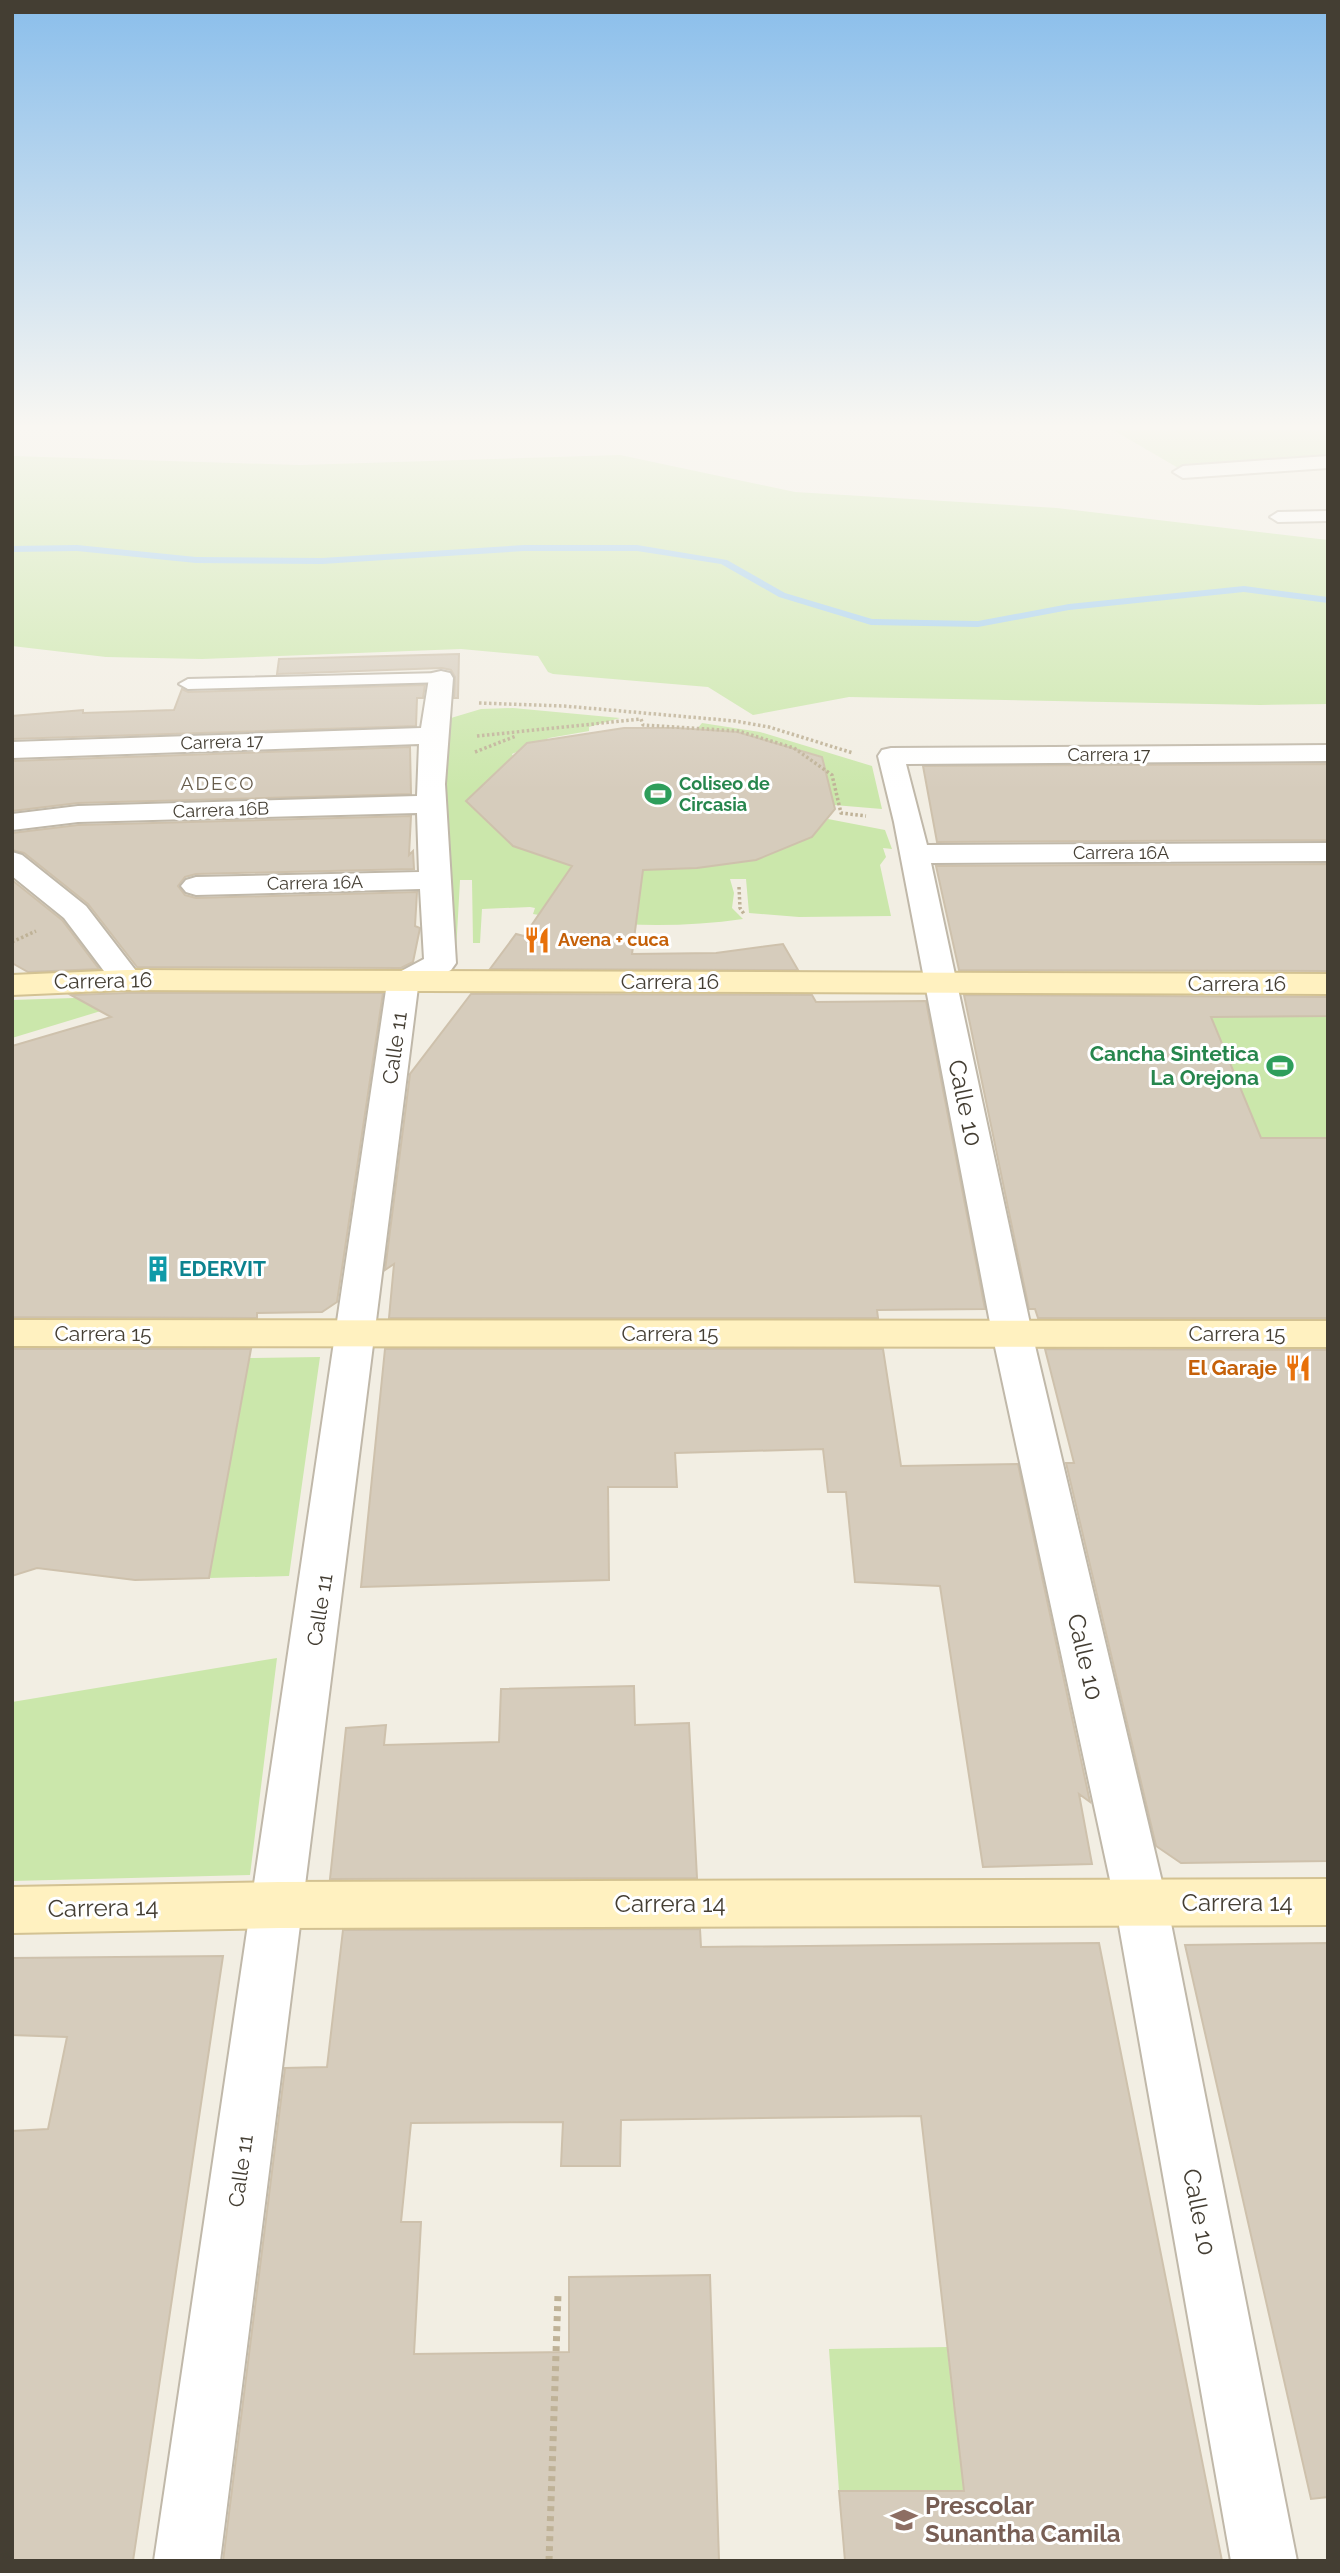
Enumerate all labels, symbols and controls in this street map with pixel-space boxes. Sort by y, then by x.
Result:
street label: Carrera 17 [180,730,264,753]
street label: Carrera 17 [1068,744,1151,765]
district label: ADECO [181,772,255,794]
place label: Coliseo de Circasia [679,773,770,815]
sports icon: Coliseo de Circasia [643,779,673,809]
street label: Carrera 16B [172,797,269,822]
street label: Carrera 16A [1073,842,1169,863]
street label: Carrera 16A [267,871,363,894]
restaurant icon: Avena + cuca [522,925,552,955]
place label: Avena + cuca [558,929,669,950]
street label: Carrera 16 [54,967,152,994]
street label: Carrera 16 [621,969,719,994]
street label: Carrera 16 [1188,971,1286,996]
street label: Calle 11 [377,1010,412,1086]
place label: Cancha Sintetica La Orejona [1090,1041,1259,1090]
sports icon: Cancha Sintetica La Orejona [1265,1051,1295,1081]
street label: Calle 10 [942,1057,989,1149]
building icon: EDERVIT [143,1254,173,1284]
place label: EDERVIT [179,1256,266,1281]
street label: Carrera 15 [54,1321,152,1346]
street label: Carrera 15 [621,1321,719,1346]
street label: Carrera 15 [1188,1321,1286,1346]
restaurant icon: El Garaje [1283,1353,1313,1383]
place label: El Garaje [1188,1355,1277,1380]
street label: Calle 11 [301,1572,338,1648]
street label: Calle 10 [1061,1611,1109,1703]
street label: Carrera 14 [1181,1888,1293,1917]
street label: Carrera 14 [614,1889,726,1918]
street label: Carrera 14 [47,1892,159,1923]
street label: Calle 11 [223,2133,258,2209]
street label: Calle 10 [1177,2166,1222,2258]
place label: Prescolar Sunantha Camila [925,2491,1121,2548]
school or university icon: Prescolar Sunantha Camila [889,2505,919,2535]

